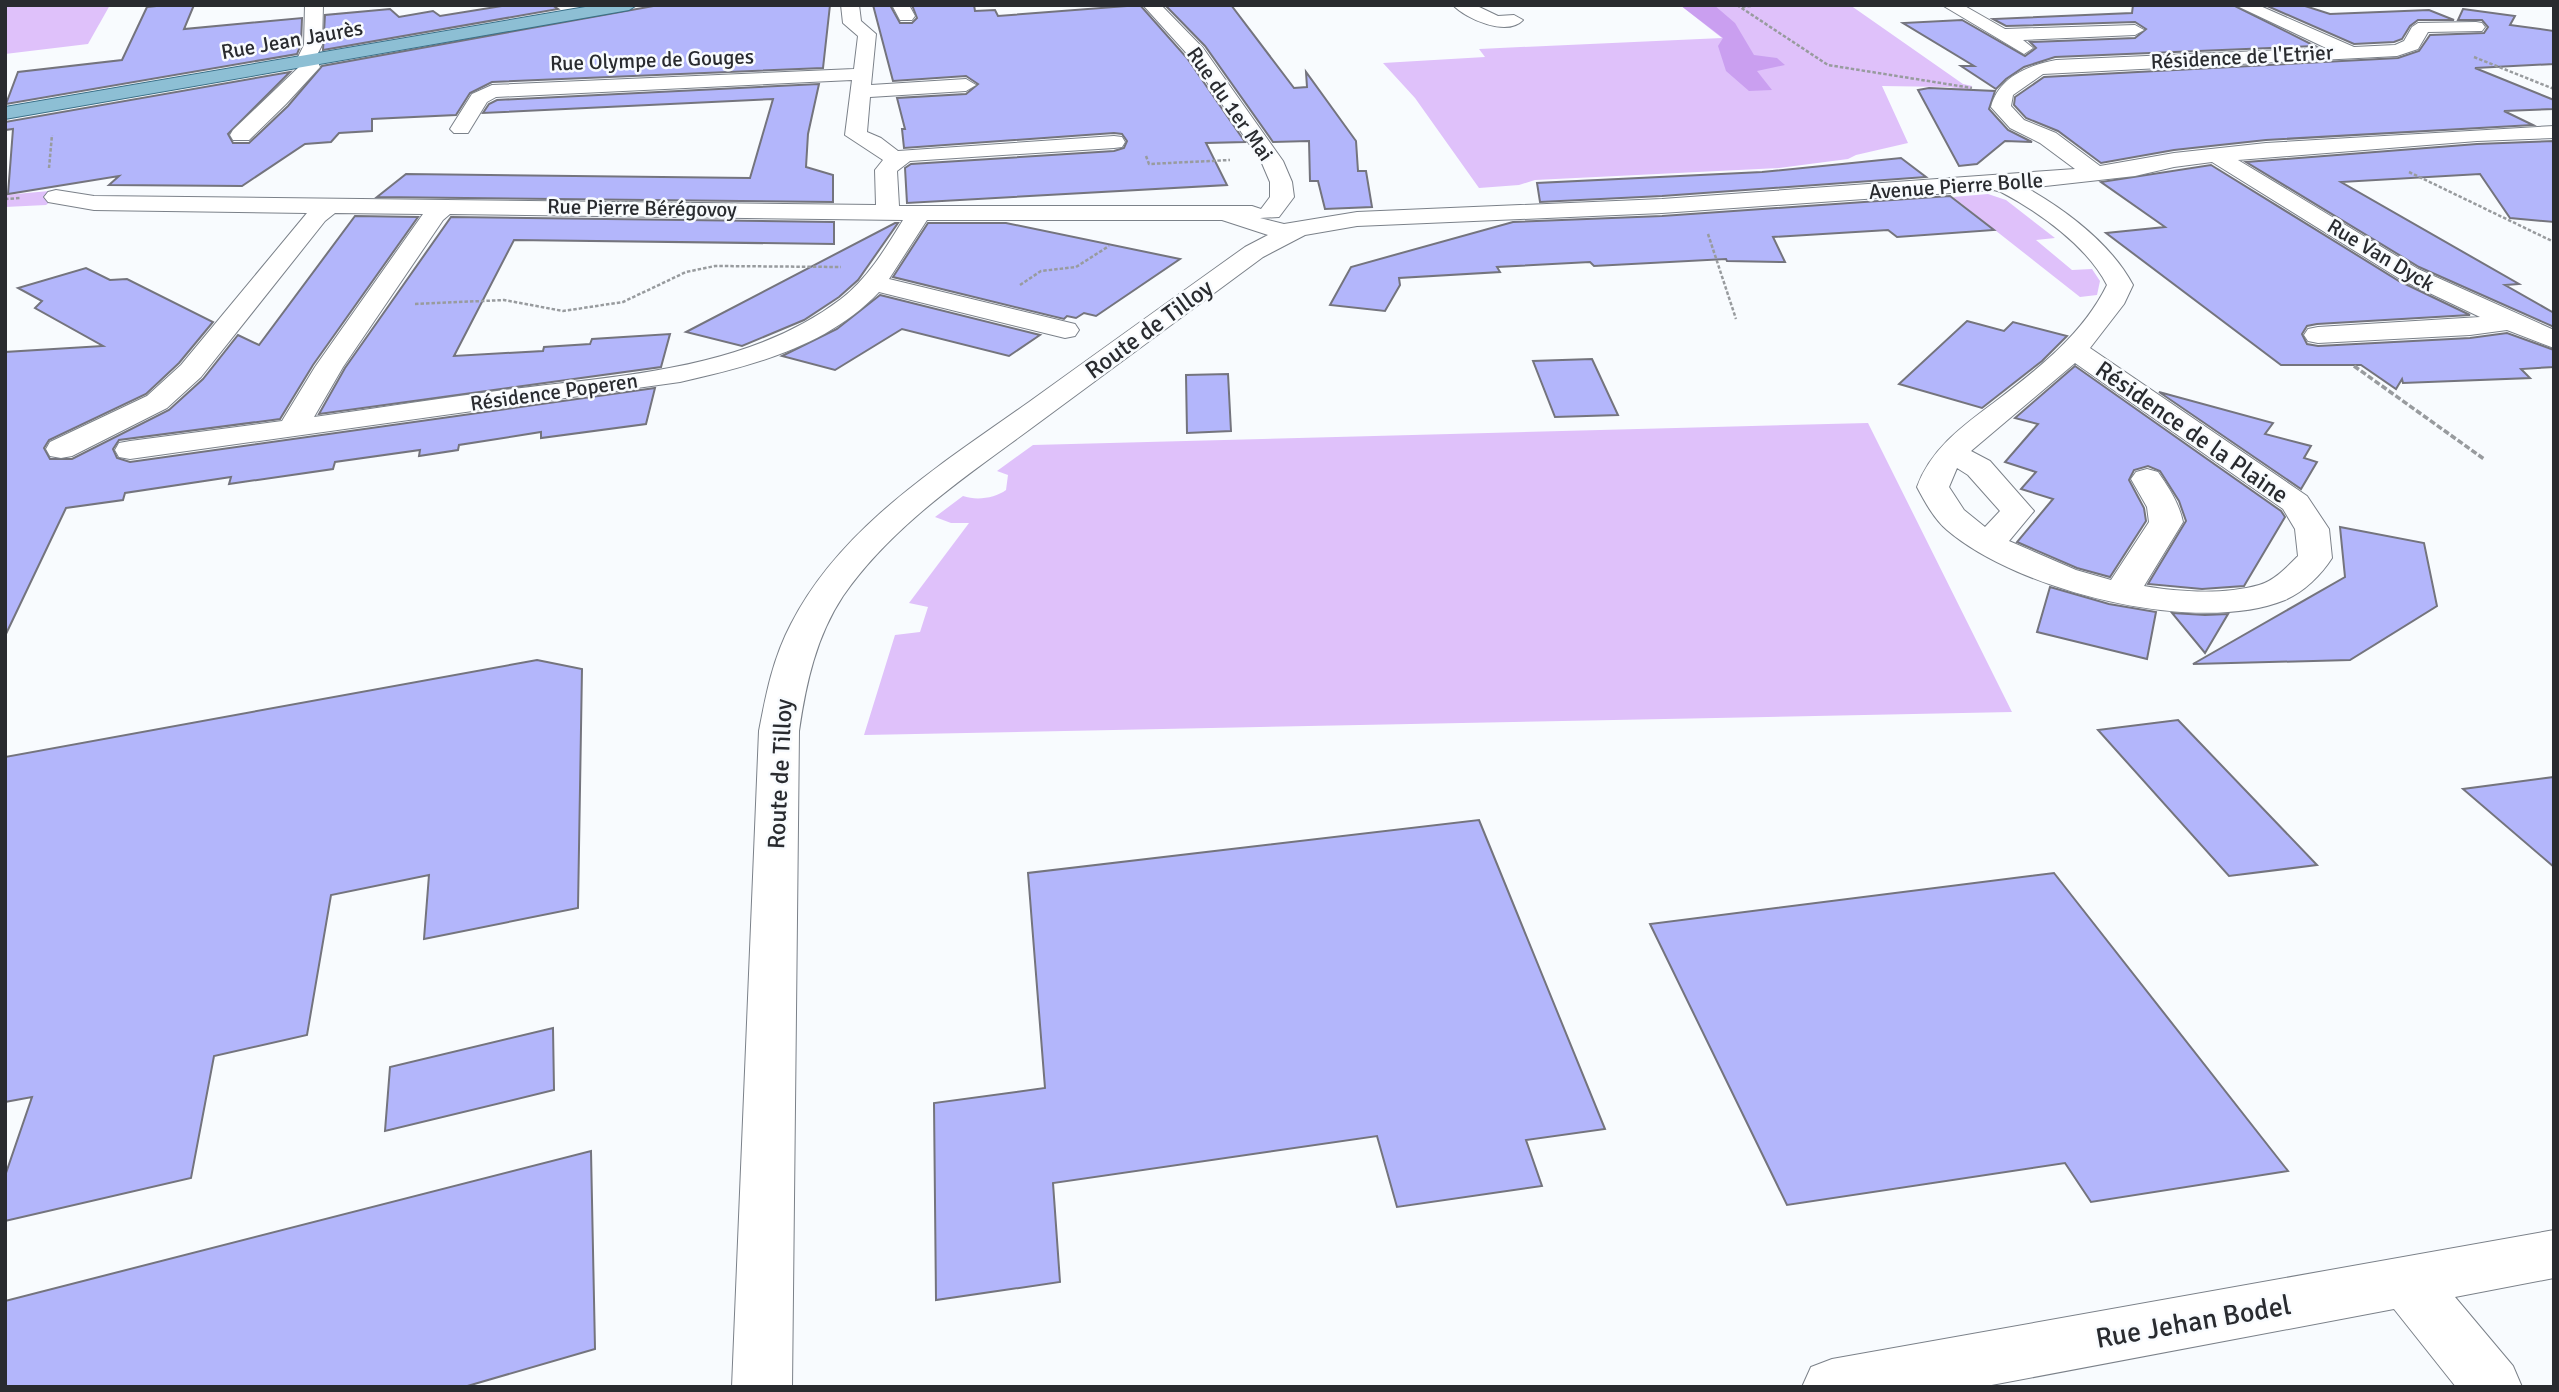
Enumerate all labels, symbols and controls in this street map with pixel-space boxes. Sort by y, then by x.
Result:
street label: Rue Jean Jaurès [219,15,365,65]
street label: Résidence de l'Etrier [2150,39,2334,75]
street label: Rue du 1er Mai [1181,42,1279,166]
street label: Rue Olympe de Gouges [549,43,755,77]
street label: Avenue Pierre Bolle [1868,167,2044,205]
street label: Rue Pierre Bérégovoy [547,193,737,223]
street label: Rue Van Dyck [2323,213,2440,297]
street label: Route de Tilloy [1079,273,1219,385]
street label: Résidence de la Plaine [2090,354,2294,510]
street label: Résidence Poperen [469,367,639,417]
street label: Route de Tilloy [761,698,799,850]
street label: Rue Jehan Bodel [2093,1288,2293,1356]

